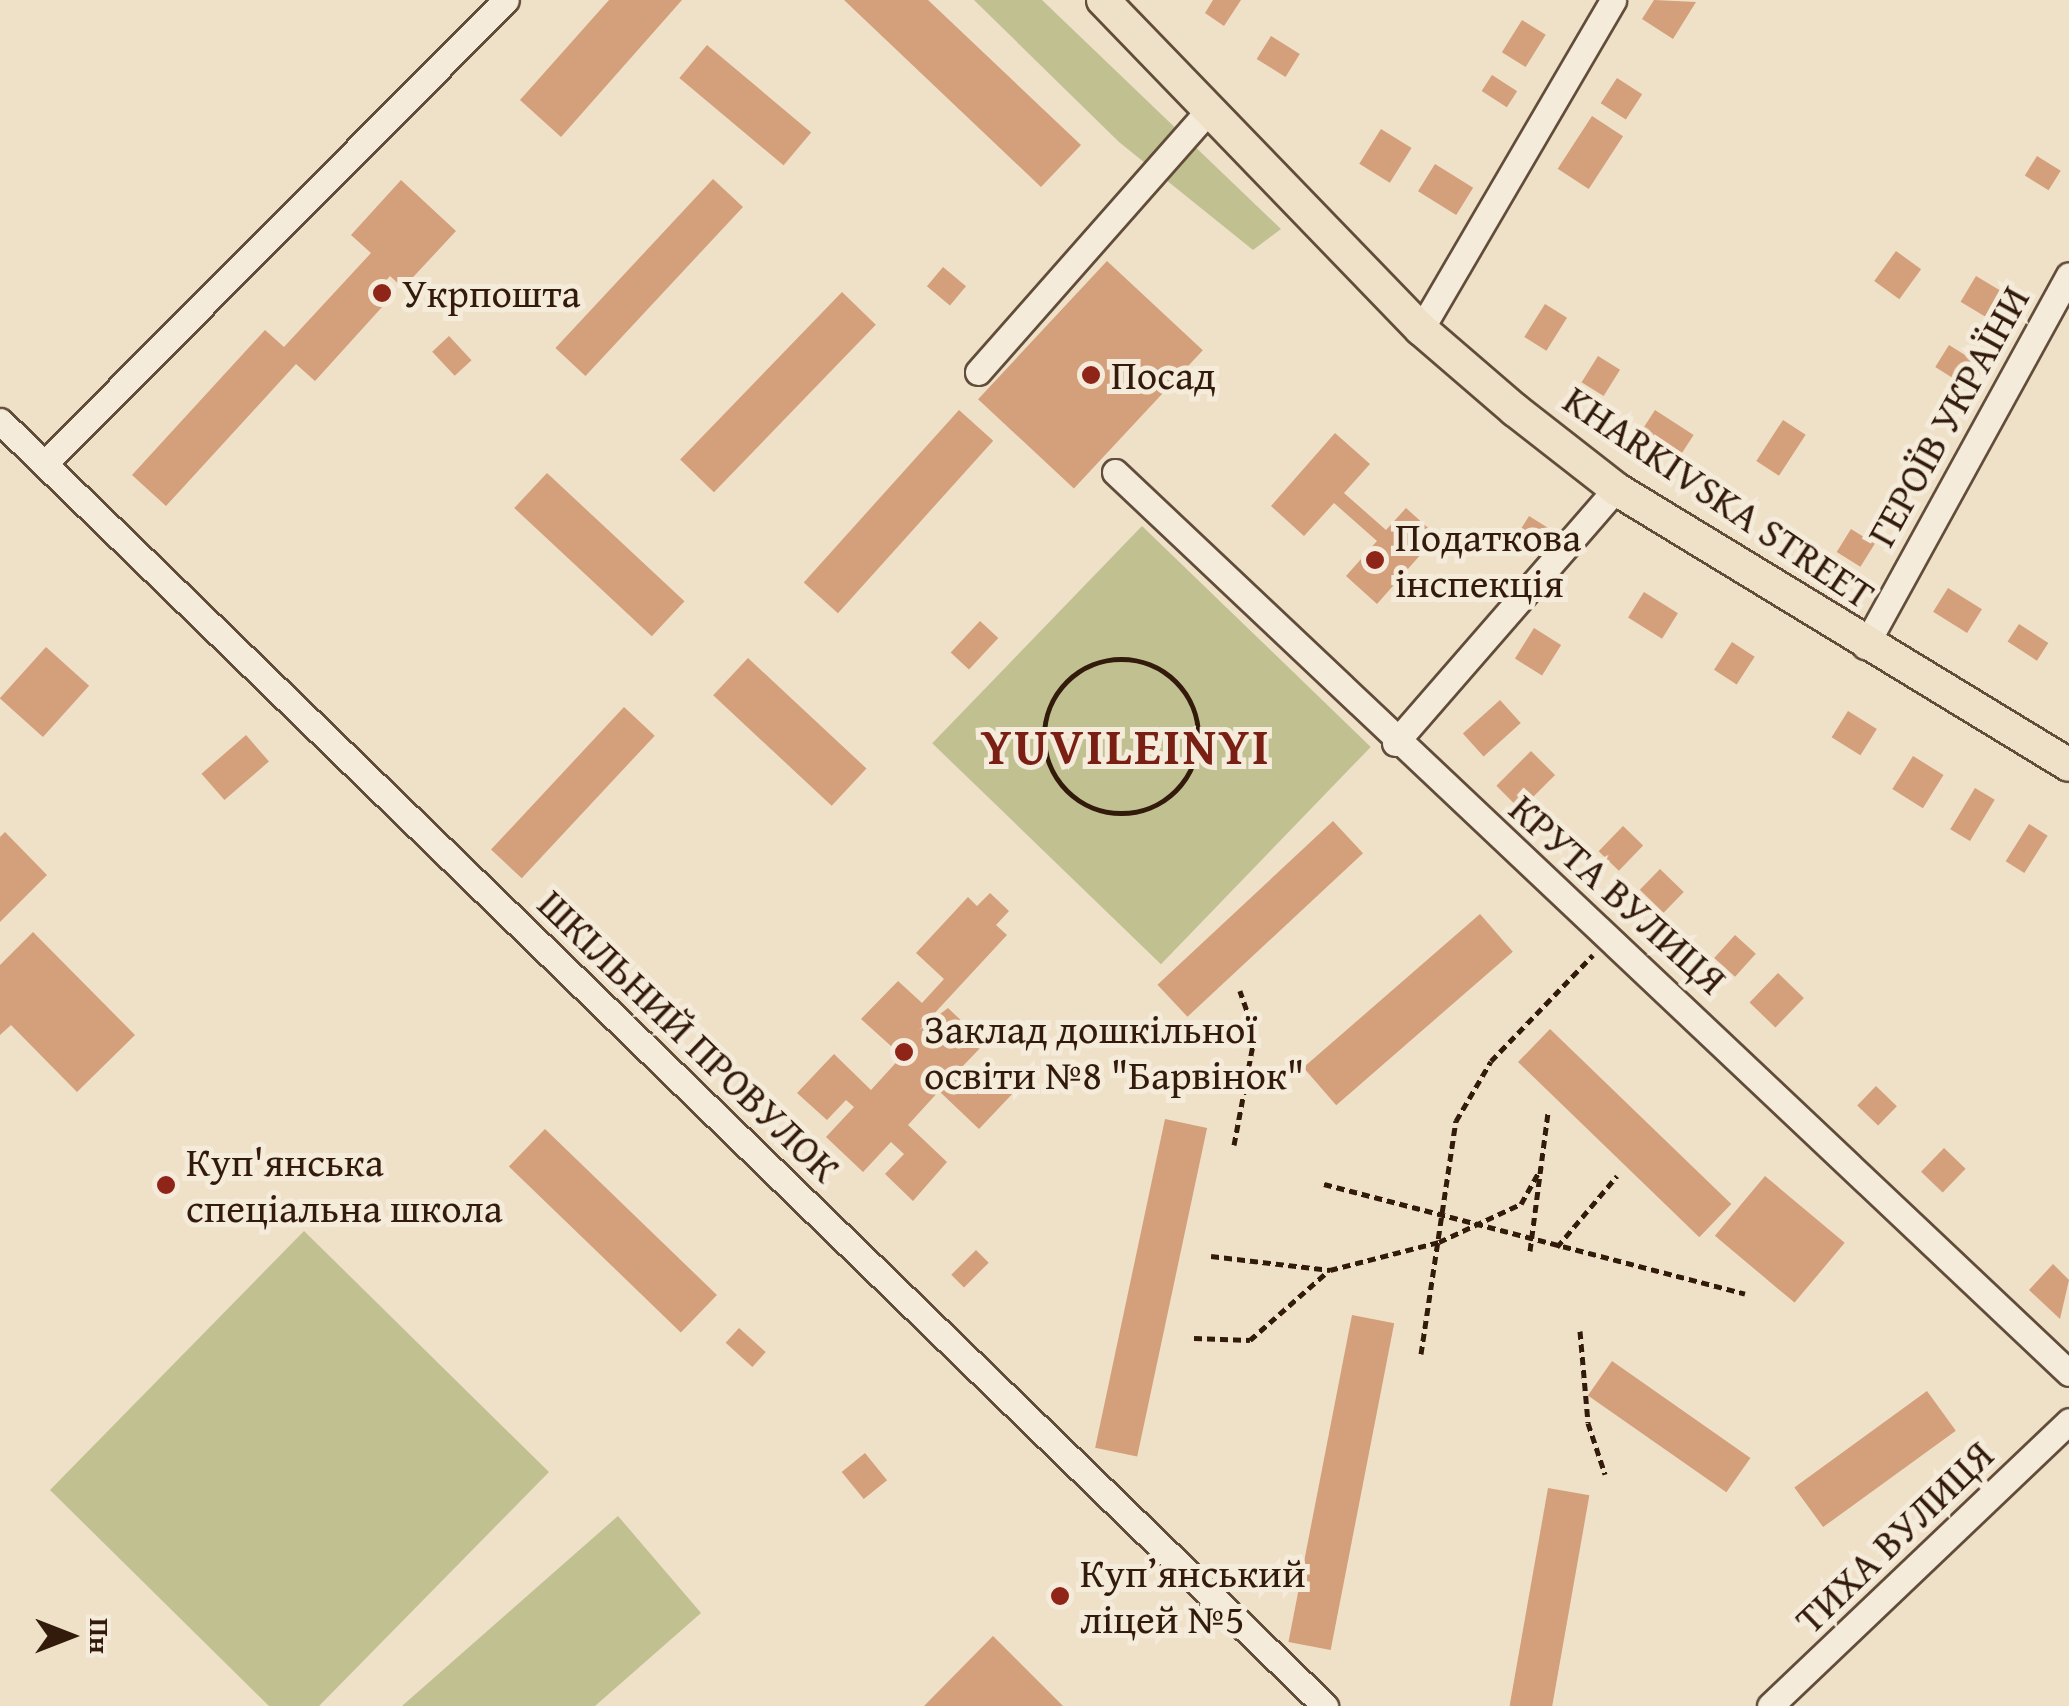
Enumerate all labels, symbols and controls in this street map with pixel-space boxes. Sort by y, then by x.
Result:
place label: Укрпошта [402,269,580,317]
street label: ГЕРОЇВ УКРАЇНИ [1857,278,2039,554]
marker: Укрпошта [371,282,393,304]
place label: Посад [1111,351,1216,399]
marker: Посад [1080,364,1102,386]
street label: KHARKIVSKA STREET [1555,375,1883,619]
place label: Податкова інспекція [1395,513,1581,607]
marker: Податкова інспекція [1364,549,1386,571]
district label: YUVILEINYI [981,716,1271,776]
street label: КРУТА ВУЛИЦЯ [1500,784,1736,1004]
street label: ШКІЛЬНИЙ ПРОВУЛОК [528,880,850,1192]
place label: Заклад дошкільної освіти №8 "Барвінок" [924,1005,1304,1099]
marker: Заклад дошкільної освіти №8 "Барвінок" [893,1041,915,1063]
place label: Куп'янська спеціальна школа [186,1138,503,1232]
marker: Куп'янська спеціальна школа [155,1174,177,1196]
street label: ТИХА ВУЛИЦЯ [1785,1431,2003,1643]
place label: Куп’янський ліцей №5 [1080,1549,1306,1643]
marker: Куп’янський ліцей №5 [1049,1585,1071,1607]
north arrow [20,1586,120,1686]
text: Пн [80,1618,121,1654]

